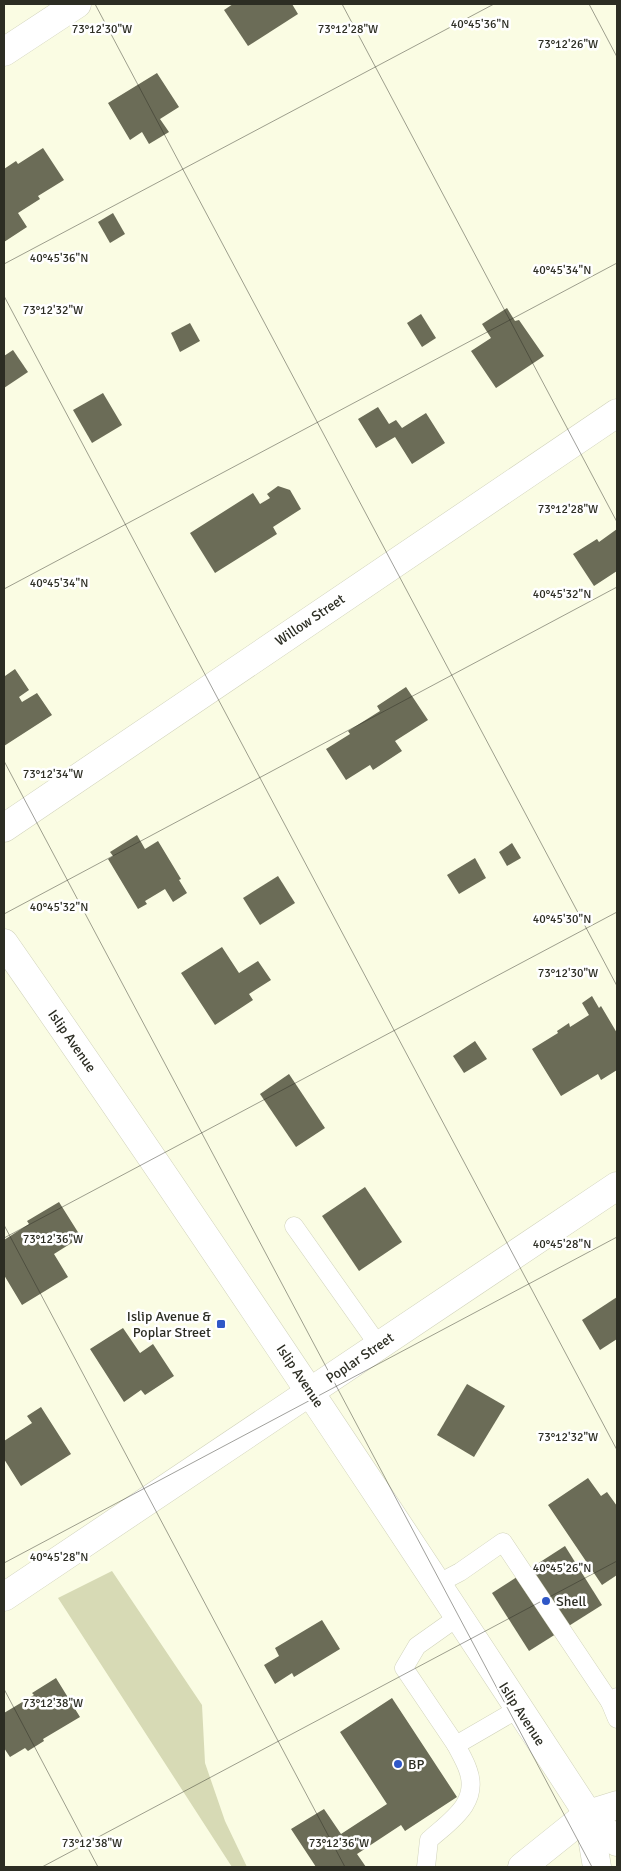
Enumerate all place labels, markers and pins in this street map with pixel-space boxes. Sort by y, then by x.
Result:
place label: Islip Avenue & Poplar Street [127,1308,211,1341]
marker: Islip Avenue & Poplar Street [215,1318,227,1330]
place label: Shell [556,1593,586,1610]
marker: Shell [540,1595,552,1607]
place label: BP [408,1756,424,1773]
marker: BP [392,1758,404,1770]

